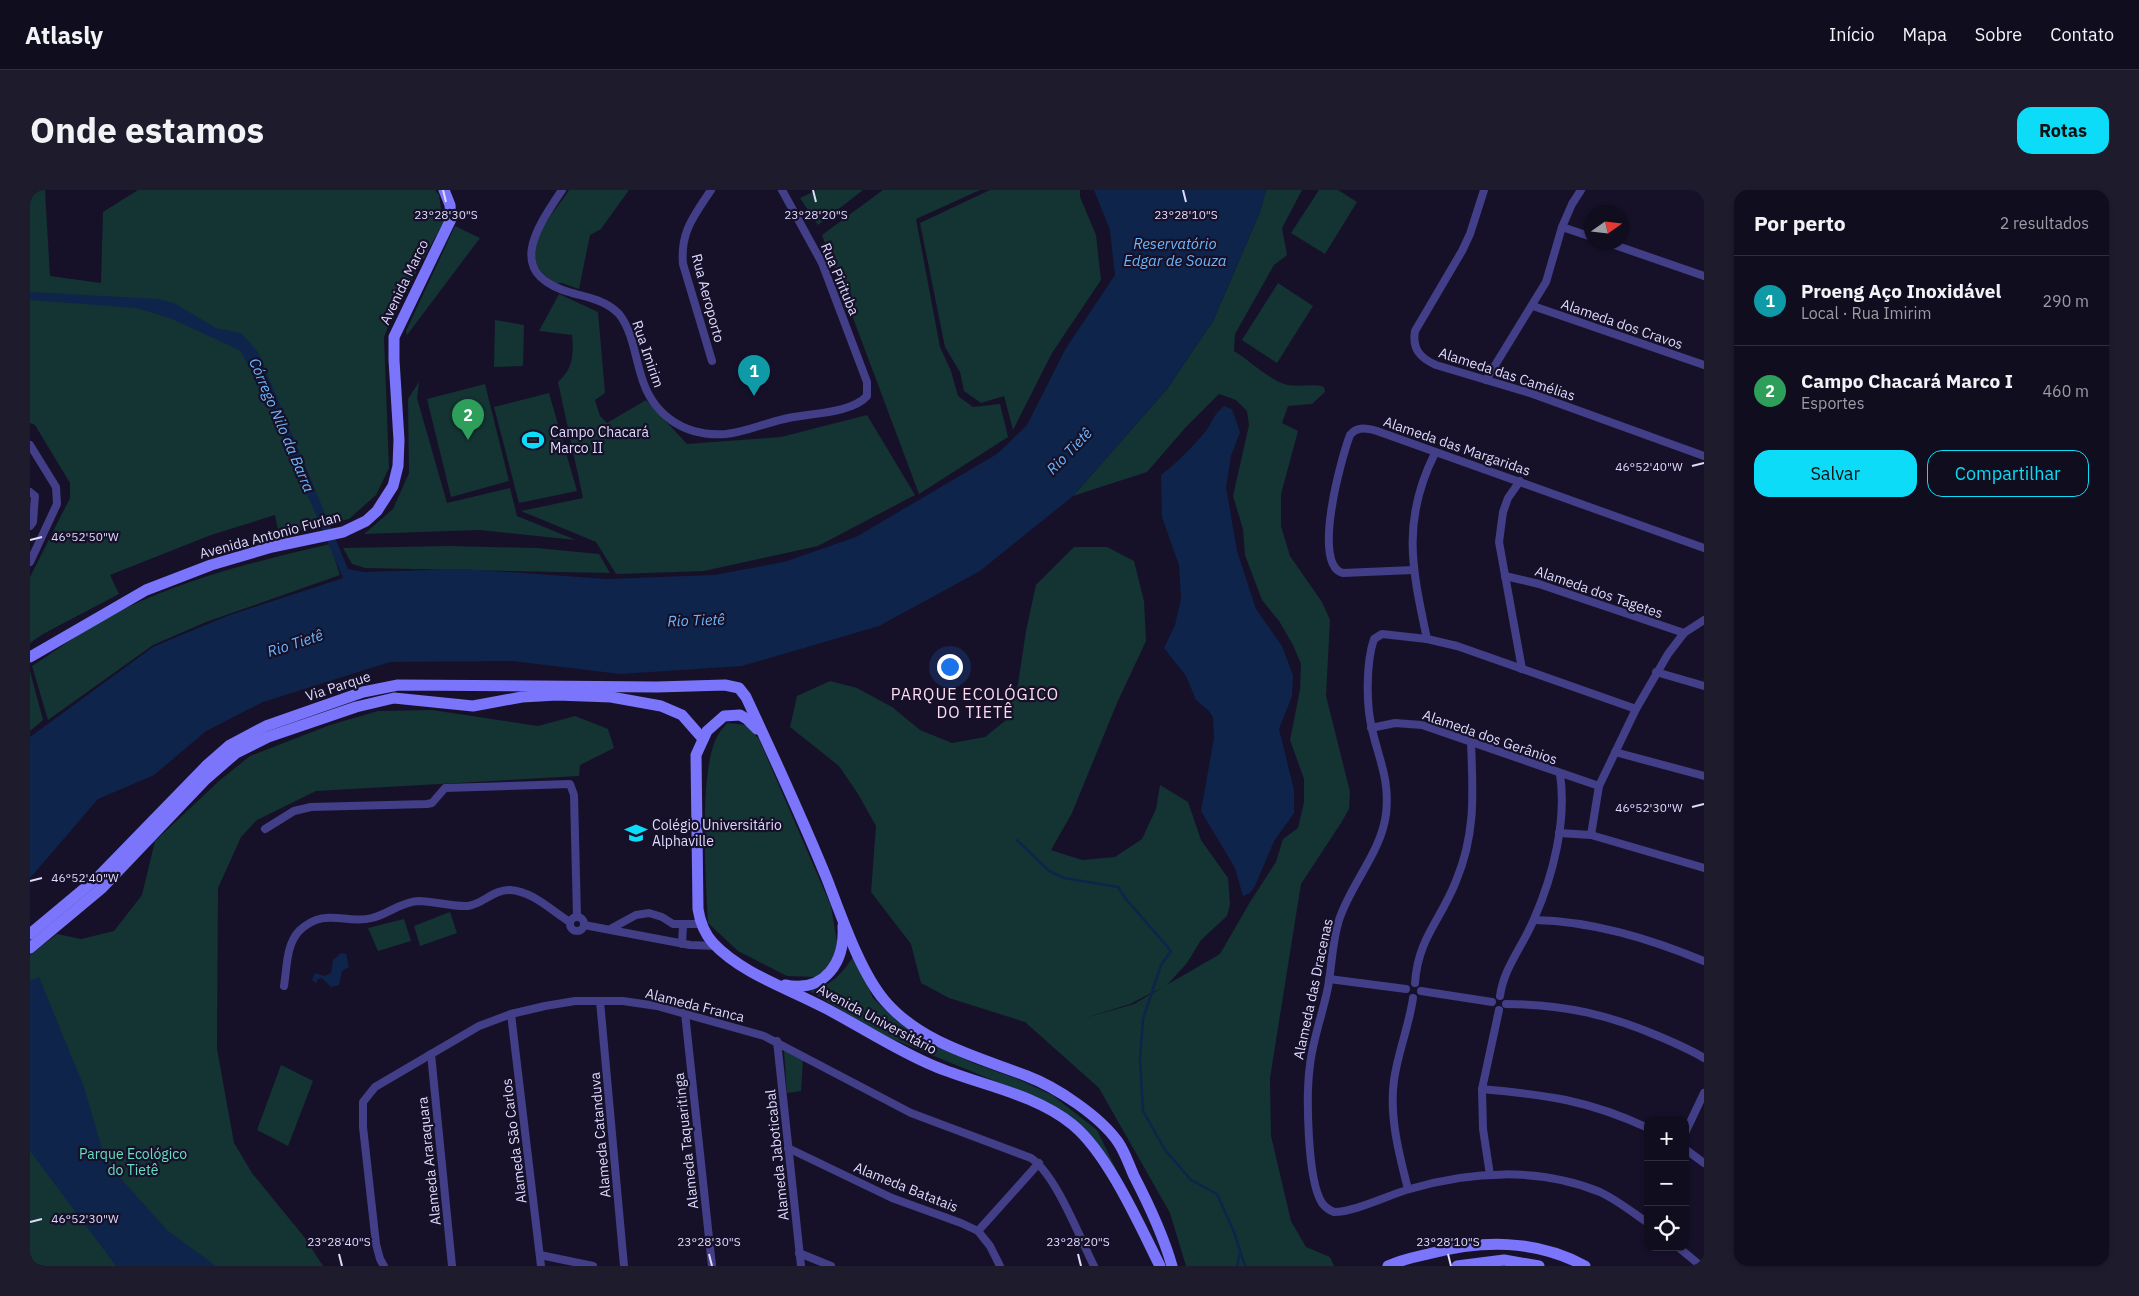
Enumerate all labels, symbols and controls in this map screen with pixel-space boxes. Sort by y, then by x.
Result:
text: Atlasly [25,19,103,51]
text: Início [1829,23,1875,46]
text: Mapa [1903,23,1947,46]
text: Sobre [1975,23,2022,46]
text: Contato [2050,23,2114,46]
text: Onde estamos [30,107,264,153]
button: Rotas [2017,107,2109,154]
north arrow [1584,205,1629,250]
text: 23°28'30"S [414,207,478,222]
text: 23°28'20"S [784,207,848,222]
text: 23°28'10"S [1154,207,1218,222]
text: Por perto [1754,209,1846,237]
text: 2 resultados [2000,213,2089,233]
water label: Reservatório Edgar de Souza [1123,234,1227,270]
street label: Avenida Marco [376,236,432,327]
street label: Rua Pirituba [817,240,863,318]
street label: Rua Aeroporto [688,252,729,344]
text: Proeng Aço Inoxidável [1801,279,2001,303]
text: 1 [1765,291,1775,311]
text: 290 m [2042,291,2089,311]
street label: Alameda dos Cravos [1559,295,1685,353]
text: Local · Rua Imirim [1801,303,1931,323]
street label: Rua Imirim [628,318,668,390]
street label: Alameda das Camélias [1436,343,1578,405]
water label: Córrego Nilo da Barra [245,355,319,495]
pin: 1 [738,355,770,396]
text: Campo Chacará Marco I [1801,369,2013,393]
text: 2 [1765,381,1775,401]
text: 460 m [2042,381,2089,401]
text: Esportes [1801,393,1864,413]
pin: 2 [452,399,484,440]
street label: Alameda das Margaridas [1381,412,1533,480]
place label: Campo Chacará Marco II [550,423,649,457]
water label: Rio Tietê [1042,423,1096,478]
sports icon: Campo Chacará Marco II [520,427,546,453]
button: Salvar [1754,450,1917,497]
button: Compartilhar [1927,450,2089,497]
text: 46°52'40"W [1615,459,1683,474]
street label: Avenida Antonio Furlan [197,507,343,563]
text: 46°52'50"W [51,529,119,544]
street label: Alameda dos Tagetes [1533,562,1665,622]
water label: Rio Tietê [667,609,725,630]
water label: Rio Tietê [265,625,326,661]
your location [937,654,963,680]
street label: Via Parque [303,667,373,705]
district label: PARQUE ECOLÓGICO DO TIETÊ [891,683,1059,722]
street label: Alameda dos Gerânios [1420,705,1560,769]
text: 46°52'30"W [1615,800,1683,815]
place label: Colégio Universitário Alphaville [652,816,782,850]
school or university icon: Colégio Universitário Alphaville [623,820,649,846]
text: 46°52'40"W [51,870,119,885]
street label: Alameda das Dracenas [1289,917,1337,1061]
street label: Avenida Universitário [814,980,940,1058]
street label: Alameda Franca [644,984,747,1026]
street label: Alameda Catanduva [586,1071,614,1198]
street label: Alameda Taquaritinga [670,1071,702,1210]
street label: Alameda São Carlos [497,1077,531,1204]
street label: Alameda Jaboticabal [761,1088,793,1222]
street label: Alameda Araraquara [413,1095,445,1226]
map controls [1644,1116,1689,1251]
button: + [1644,1116,1689,1161]
park label: Parque Ecológico do Tietê [79,1145,187,1179]
street label: Alameda Batatais [851,1158,961,1216]
button: − [1644,1161,1689,1206]
button: locate [1644,1206,1689,1251]
text: 46°52'30"W [51,1211,119,1226]
text: 23°28'40"S [307,1234,371,1249]
text: 23°28'30"S [677,1234,741,1249]
text: 23°28'20"S [1046,1234,1110,1249]
text: 23°28'10"S [1416,1234,1480,1249]

